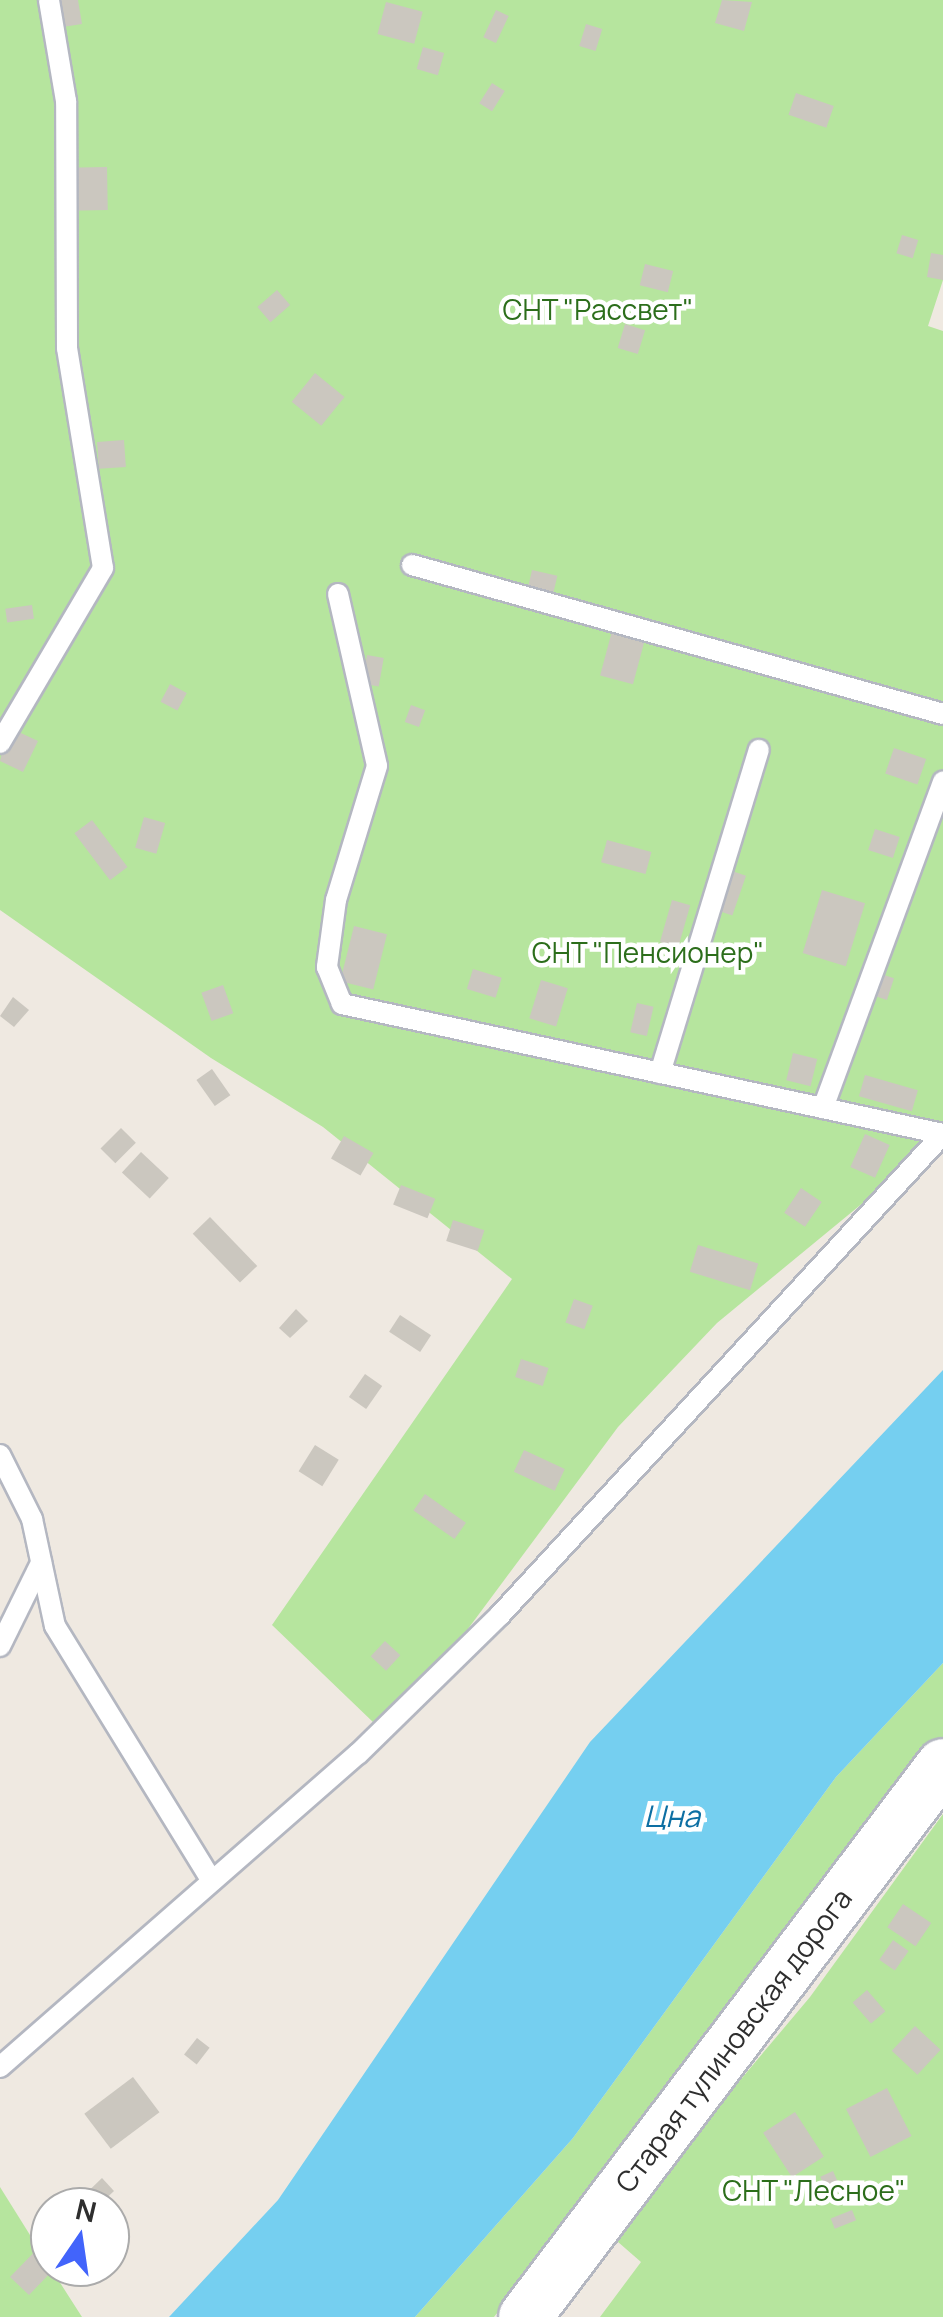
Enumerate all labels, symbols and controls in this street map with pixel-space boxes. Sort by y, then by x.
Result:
park label: СНТ "Рассвет" [502,292,694,326]
park label: СНТ "Пенсионер" [531,935,765,969]
water label: Цна [644,1798,700,1834]
street label: Старая тулиновская дорога [608,1882,858,2198]
park label: СНТ "Лесное" [722,2173,906,2207]
north arrow [30,2187,130,2287]
text: N [72,2189,100,2230]

